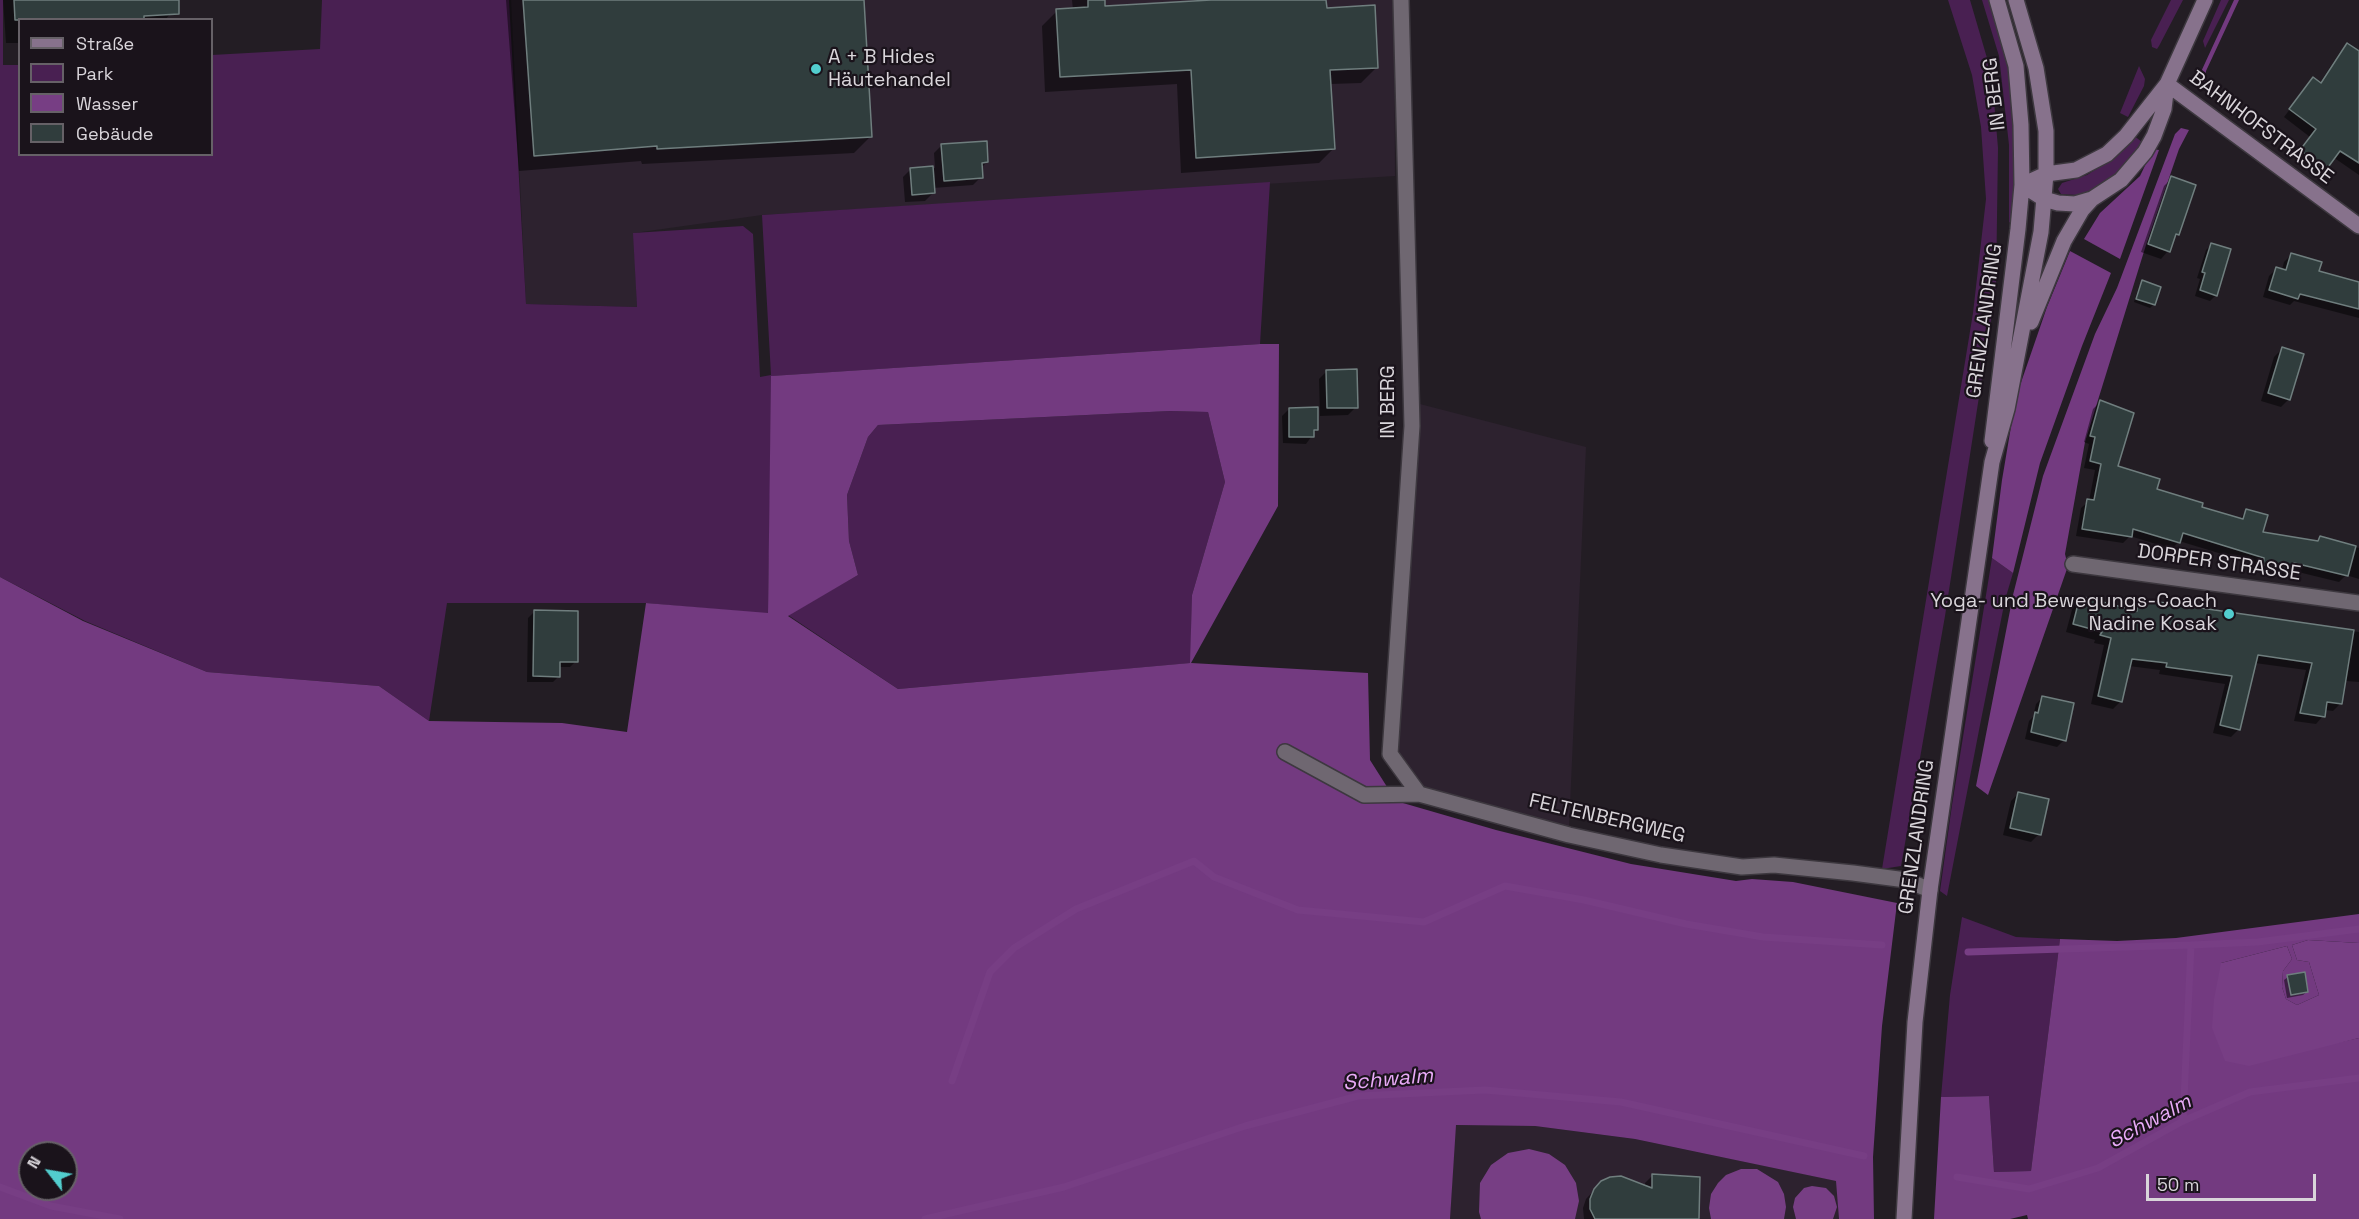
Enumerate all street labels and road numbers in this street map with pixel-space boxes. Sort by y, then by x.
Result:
street label: IN BERG [1979,56,2011,132]
street label: BAHNHOFSTRASSE [2184,66,2338,190]
street label: GRENZLANDRING [1962,242,2008,400]
street label: IN BERG [1377,365,1401,439]
street label: DORPER STRASSE [2136,540,2302,586]
street label: GRENZLANDRING [1894,758,1940,916]
street label: FELTENBERGWEG [1526,789,1688,849]

